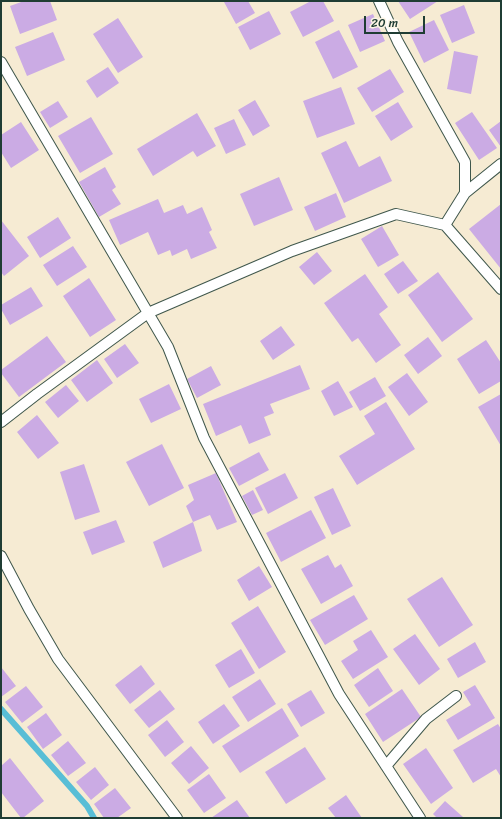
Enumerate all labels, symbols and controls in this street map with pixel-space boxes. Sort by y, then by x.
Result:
scale bar [366,8,427,34]
text: 20 m [371,12,398,34]

